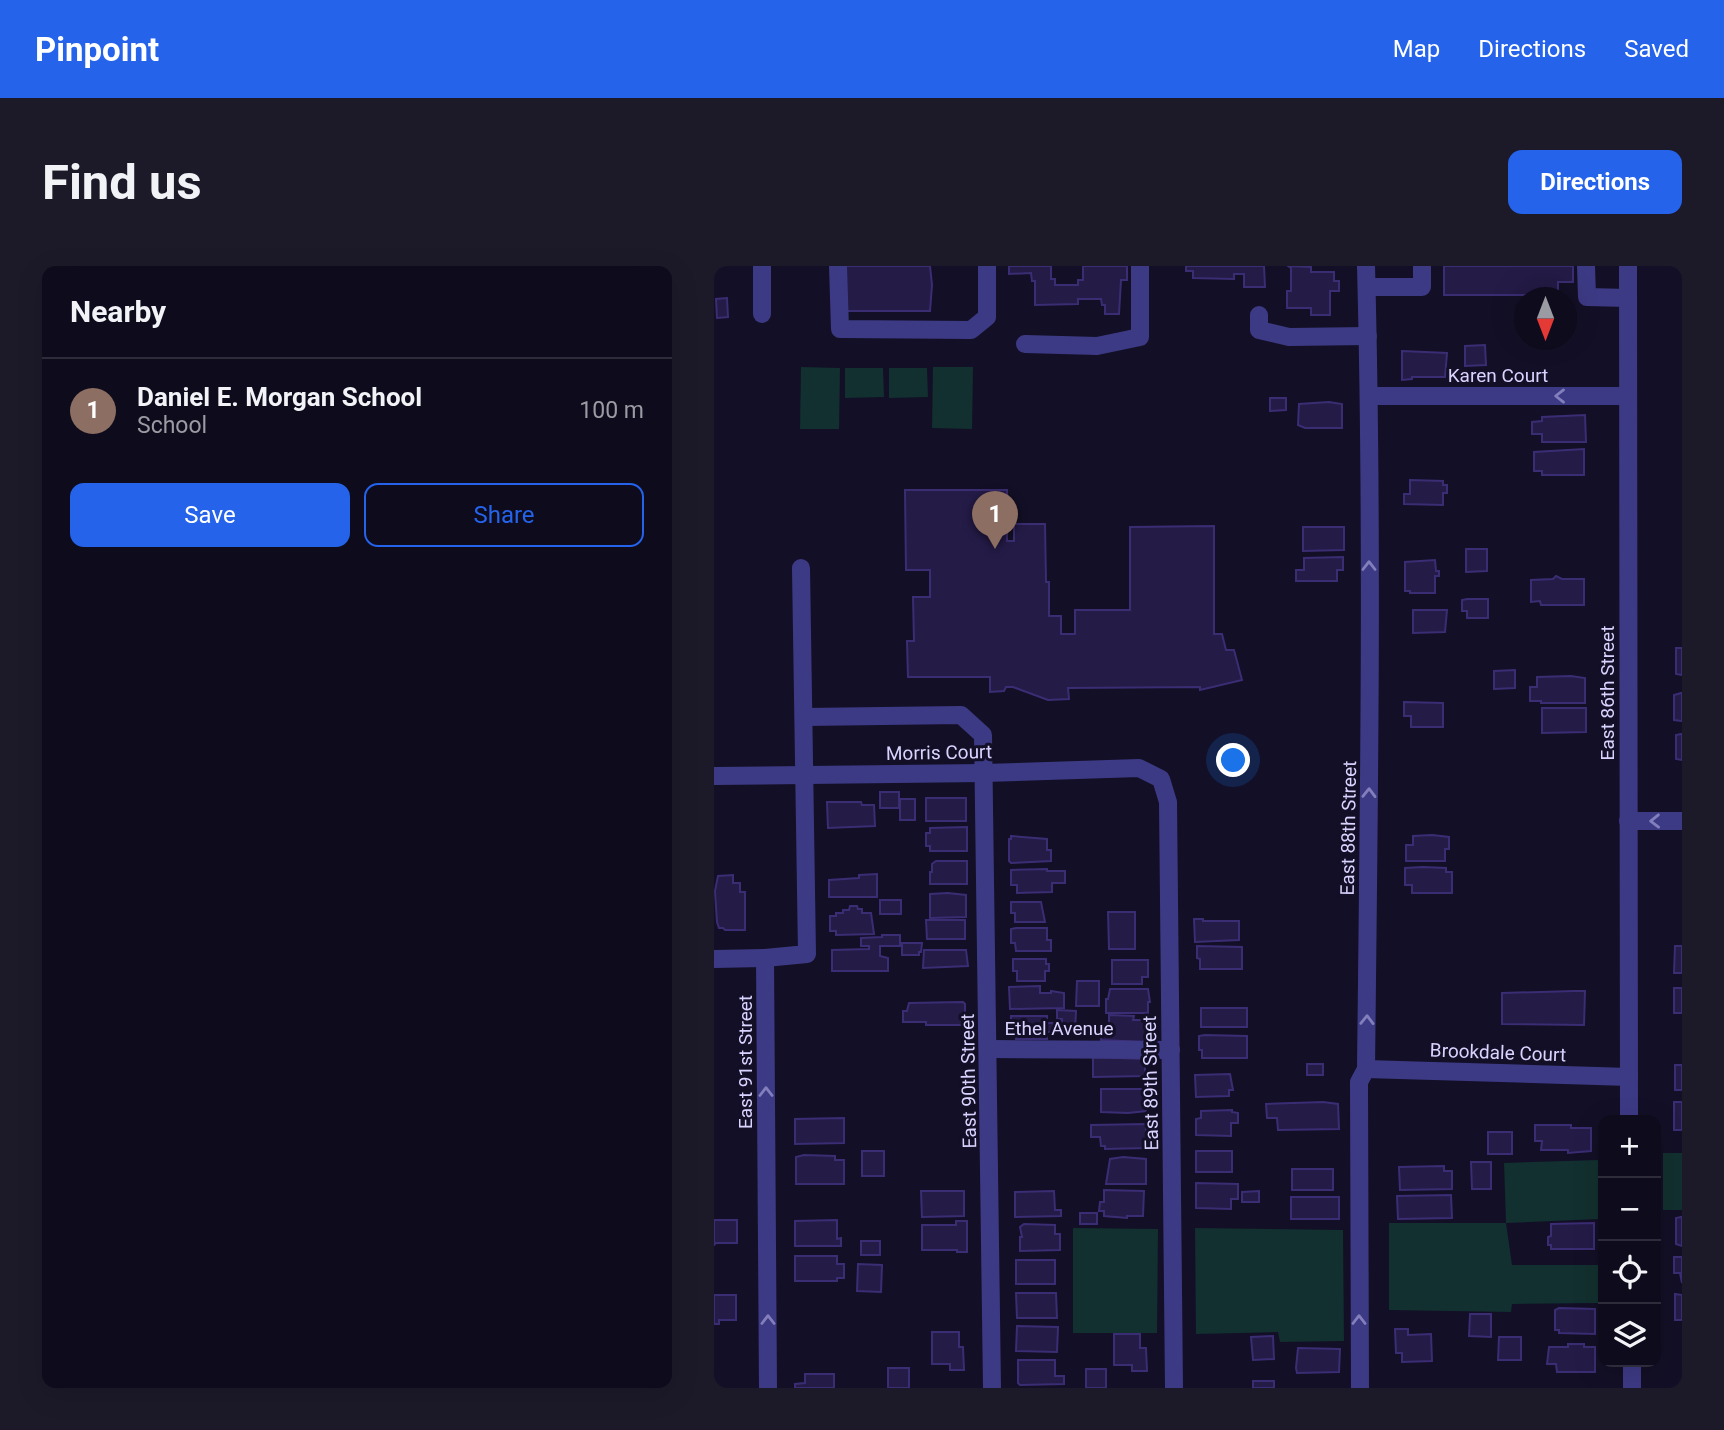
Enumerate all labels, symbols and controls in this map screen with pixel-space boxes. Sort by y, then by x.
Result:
text: Pinpoint [35,30,159,69]
text: Map [1393,35,1440,63]
text: Directions [1478,35,1586,63]
text: Saved [1624,35,1689,63]
button: Directions [1508,150,1682,214]
text: Find us [42,154,202,211]
north arrow [1514,287,1577,350]
text: Nearby [70,294,166,329]
street label: Karen Court [1448,364,1548,387]
text: Daniel E. Morgan School [137,382,422,412]
one-way arrow [1554,388,1565,404]
text: 1 [86,397,100,424]
text: 100 m [579,397,644,424]
text: School [137,412,207,439]
button: Save [70,483,350,547]
button: Share [364,483,644,547]
pin: 1 [972,491,1018,549]
one-way arrow [1361,560,1377,570]
street label: East 86th Street [1596,626,1619,760]
street label: Morris Court [886,740,992,765]
your location [1216,743,1250,777]
street label: East 88th Street [1336,760,1361,896]
one-way arrow [1361,787,1377,798]
one-way arrow [1649,813,1660,829]
street label: East 91st Street [734,995,757,1129]
street label: East 90th Street [956,1013,981,1149]
street label: East 89th Street [1138,1015,1163,1151]
one-way arrow [1359,1015,1374,1026]
street label: Ethel Avenue [1004,1017,1114,1040]
street label: Brookdale Court [1429,1039,1567,1066]
one-way arrow [758,1087,774,1097]
map controls [1598,1115,1661,1367]
button: + [1598,1115,1661,1178]
button: − [1598,1178,1661,1241]
button: locate [1598,1241,1661,1304]
button: layers [1598,1304,1661,1367]
one-way arrow [760,1314,776,1325]
one-way arrow [1351,1314,1367,1325]

